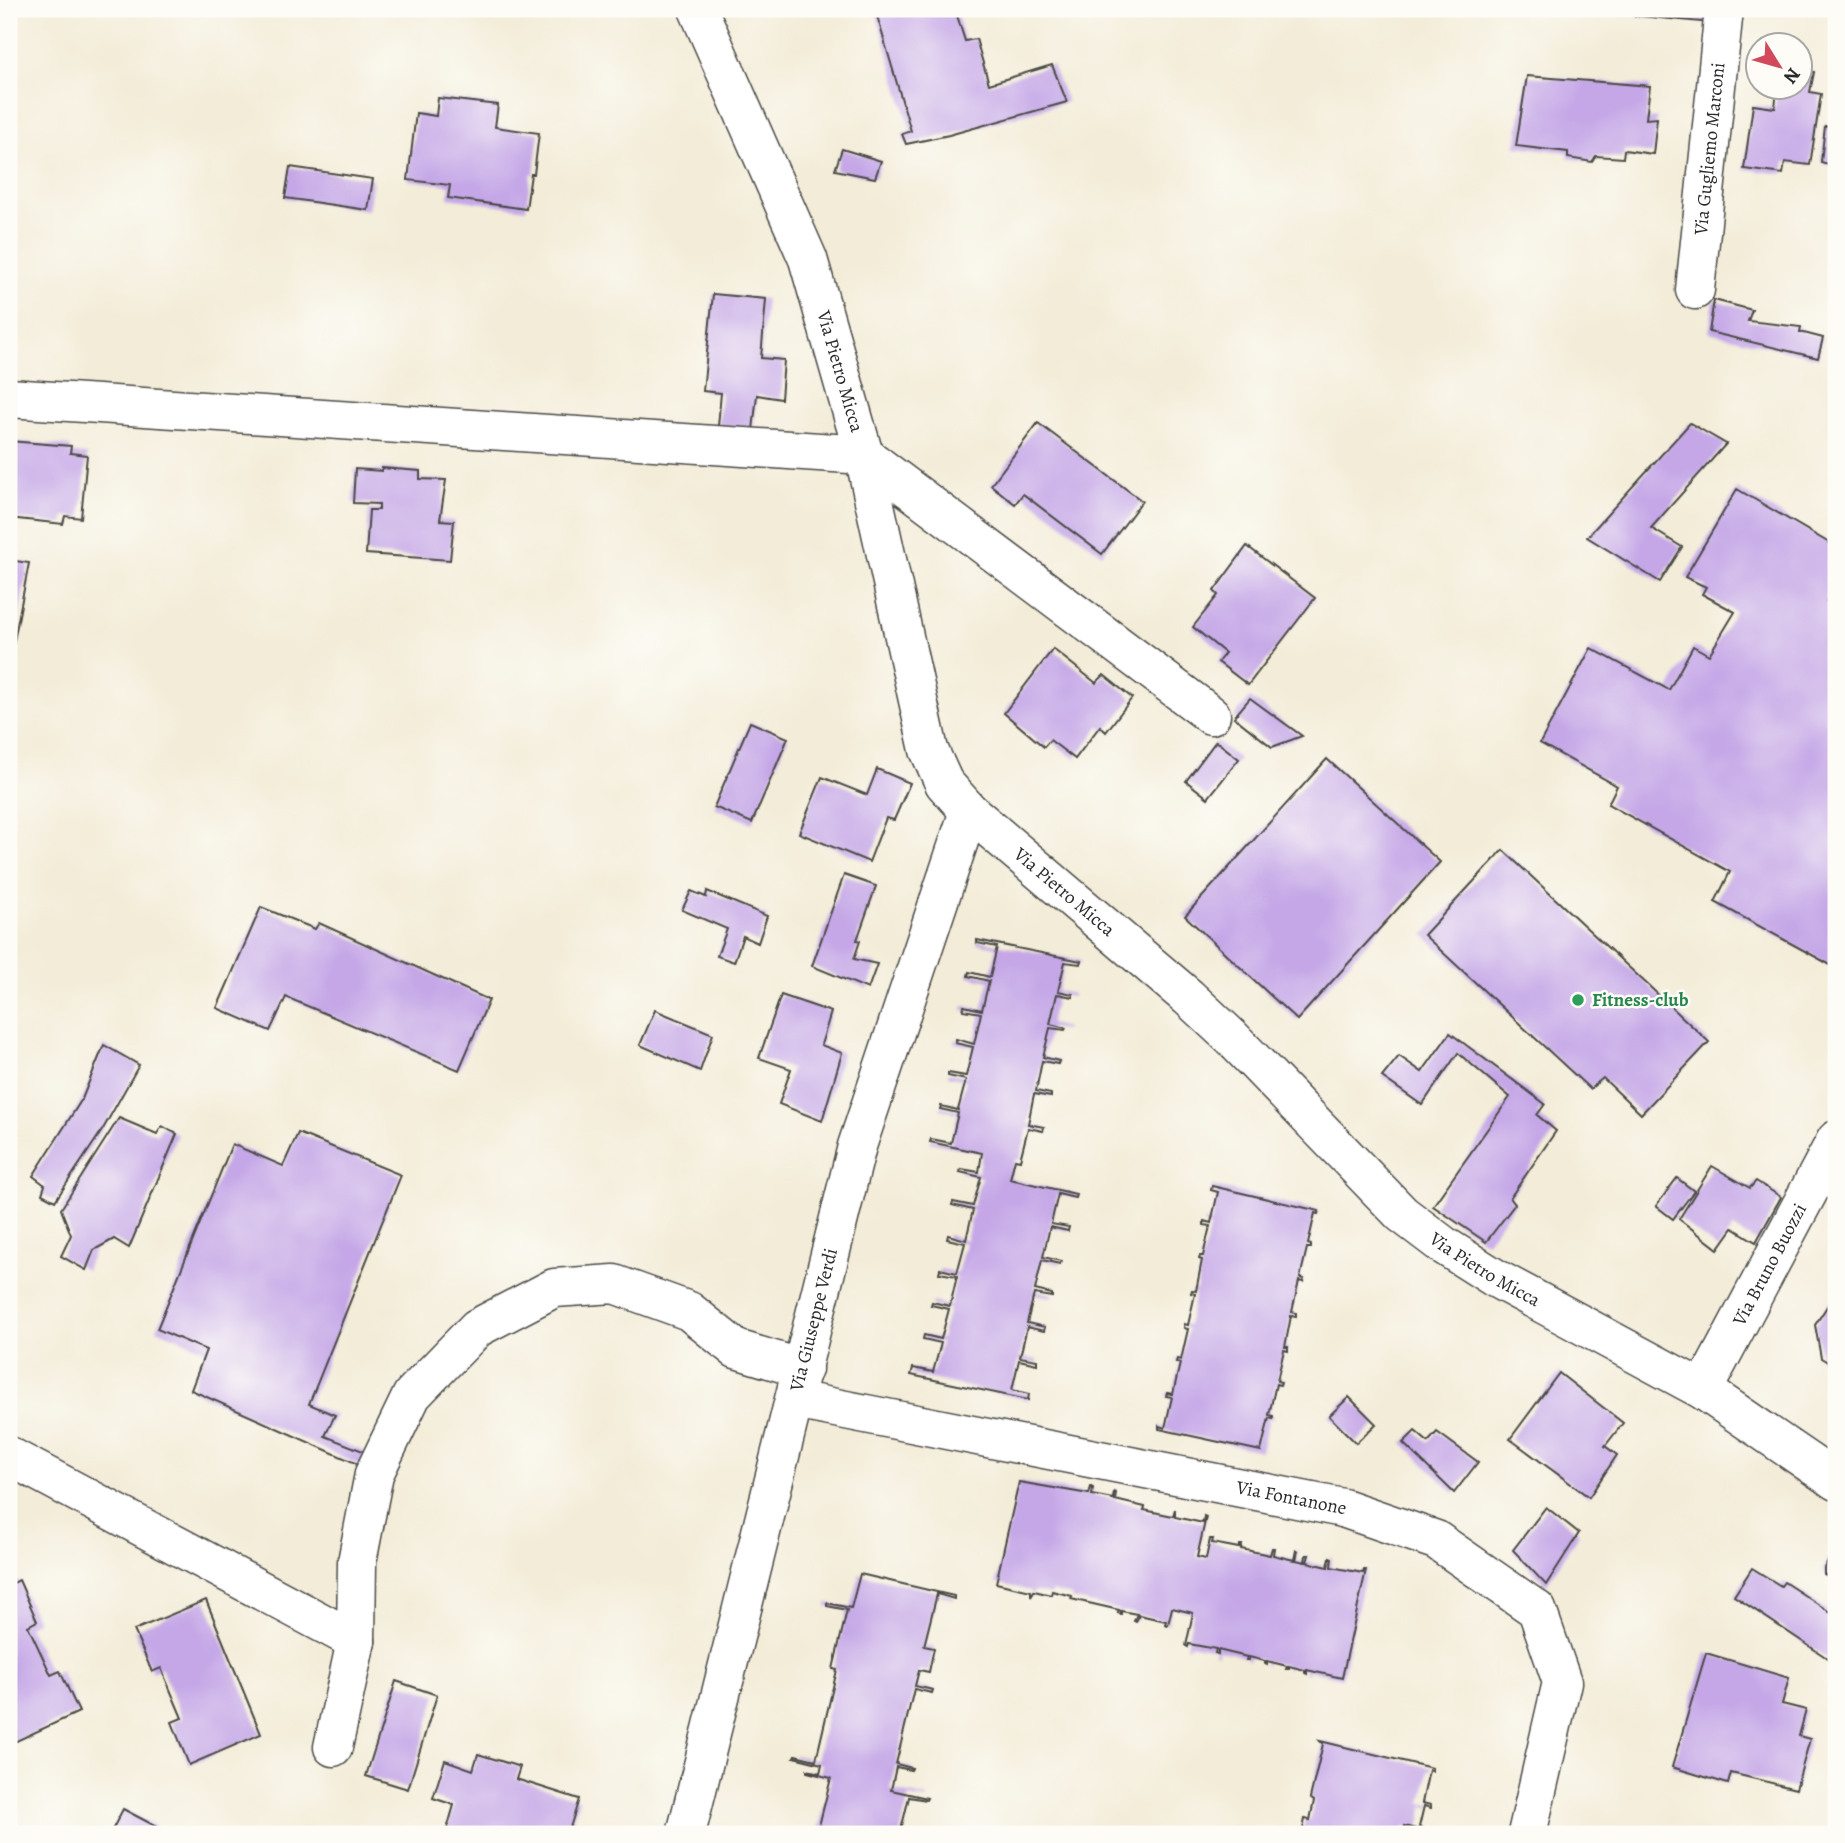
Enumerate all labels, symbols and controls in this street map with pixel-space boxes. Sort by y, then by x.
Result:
north arrow [1744,32,1814,102]
street label: Via Gugliemo Marconi [1688,61,1731,237]
text: N [1777,62,1806,89]
street label: Via Pietro Micca [810,307,870,435]
street label: Via Pietro Micca [1007,841,1121,943]
place label: Fitness-club [1592,987,1689,1013]
marker: Fitness-club [1570,992,1586,1008]
street label: Via Bruno Buozzi [1726,1199,1813,1331]
street label: Via Pietro Micca [1423,1226,1545,1313]
street label: Via Giuseppe Verdi [783,1245,844,1395]
street label: Via Fontanone [1233,1474,1349,1521]

